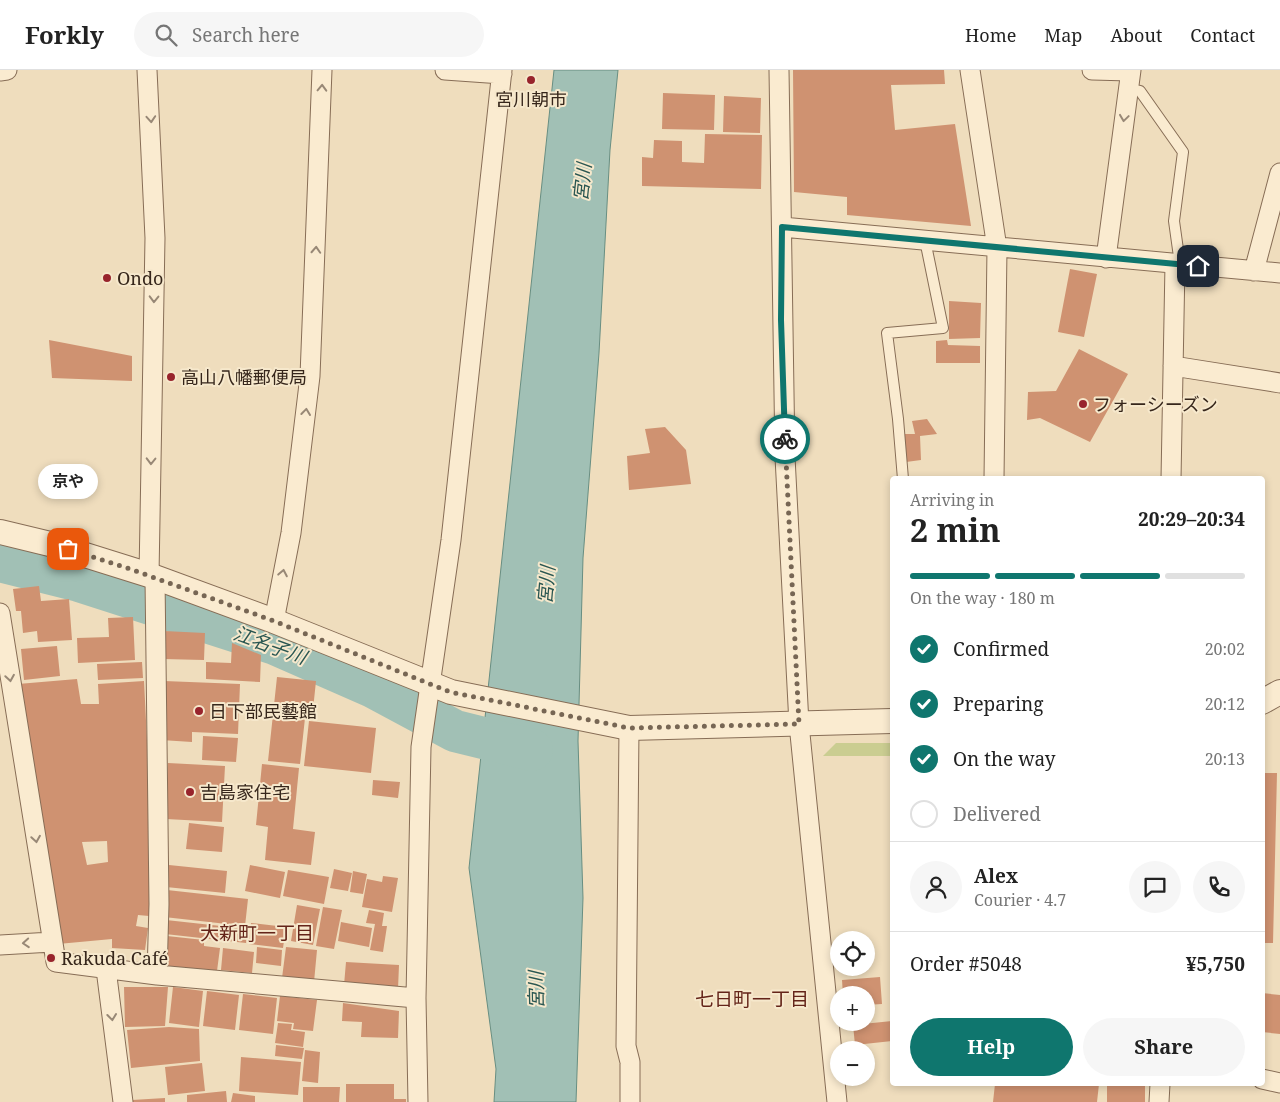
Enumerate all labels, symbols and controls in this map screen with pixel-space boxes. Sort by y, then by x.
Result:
search box [134,12,484,57]
text: Forkly [25,18,104,51]
icon: search [152,21,180,49]
text: Search here [192,22,300,48]
text: Home [965,23,1016,47]
text: Map [1044,23,1082,47]
text: About [1110,23,1162,47]
text: Contact [1190,23,1255,47]
marker: 宮川朝市 [525,74,537,86]
one-way arrow [316,83,327,91]
place label: 宮川朝市 [495,87,567,111]
one-way arrow [145,115,156,123]
one-way arrow [1119,115,1130,123]
water label: 宮川 [567,160,597,202]
pin [1177,245,1219,287]
one-way arrow [310,246,321,254]
icon: home [1184,252,1212,280]
place label: Ondo [117,266,163,290]
marker: Ondo [101,272,113,284]
one-way arrow [149,295,159,303]
place label: 高山八幡郵便局 [181,365,307,389]
marker: 高山八幡郵便局 [165,371,177,383]
place label: フォーシーズン [1093,392,1218,416]
marker: フォーシーズン [1077,398,1089,410]
one-way arrow [300,408,311,416]
courier [760,414,810,464]
icon: bike [771,425,799,453]
one-way arrow [146,458,156,465]
callout: 京や [38,464,98,499]
text: 京や [52,470,84,492]
text: Arriving in [910,489,994,511]
text: 20:29–20:34 [1138,506,1245,532]
text: 2 min [910,508,1001,551]
pin [47,528,89,570]
icon: bag [54,535,82,563]
water label: 宮川 [531,563,561,605]
one-way arrow [278,569,288,578]
text: On the way · 180 m [910,587,1055,609]
water label: 江名子川 [230,620,312,671]
icon: check [910,635,938,663]
text: Confirmed [953,636,1049,662]
text: 20:02 [1205,638,1245,660]
one-way arrow [5,674,15,683]
icon: check [910,690,938,718]
text: Preparing [953,691,1043,717]
text: 20:12 [1205,693,1245,715]
place label: 日下部民藝館 [209,699,317,723]
marker: 日下部民藝館 [193,705,205,717]
icon: check [910,745,938,773]
text: On the way [953,746,1056,772]
text: 20:13 [1205,748,1245,770]
place label: 吉島家住宅 [200,780,290,804]
marker: 吉島家住宅 [184,786,196,798]
text: Delivered [953,801,1041,827]
one-way arrow [30,835,40,843]
button: person [910,861,962,913]
button: chat [1129,861,1181,913]
button: phone [1193,861,1245,913]
text: Alex [974,863,1018,889]
text: Courier · 4.7 [974,889,1066,911]
district label: 大新町一丁目 [200,920,314,946]
map controls [830,931,875,1086]
button: locate [830,931,875,976]
one-way arrow [22,938,30,949]
place label: Rakuda Café [61,946,168,970]
text: Order #5048 [910,951,1022,977]
text: ¥5,750 [1186,951,1245,977]
marker: Rakuda Café [45,952,57,964]
water label: 宮川 [523,969,549,1009]
district label: 七日町一丁目 [695,986,809,1012]
button: + [830,986,875,1031]
one-way arrow [106,1014,117,1022]
button: Help [910,1018,1073,1076]
button: Share [1083,1018,1245,1076]
button: − [830,1041,875,1086]

